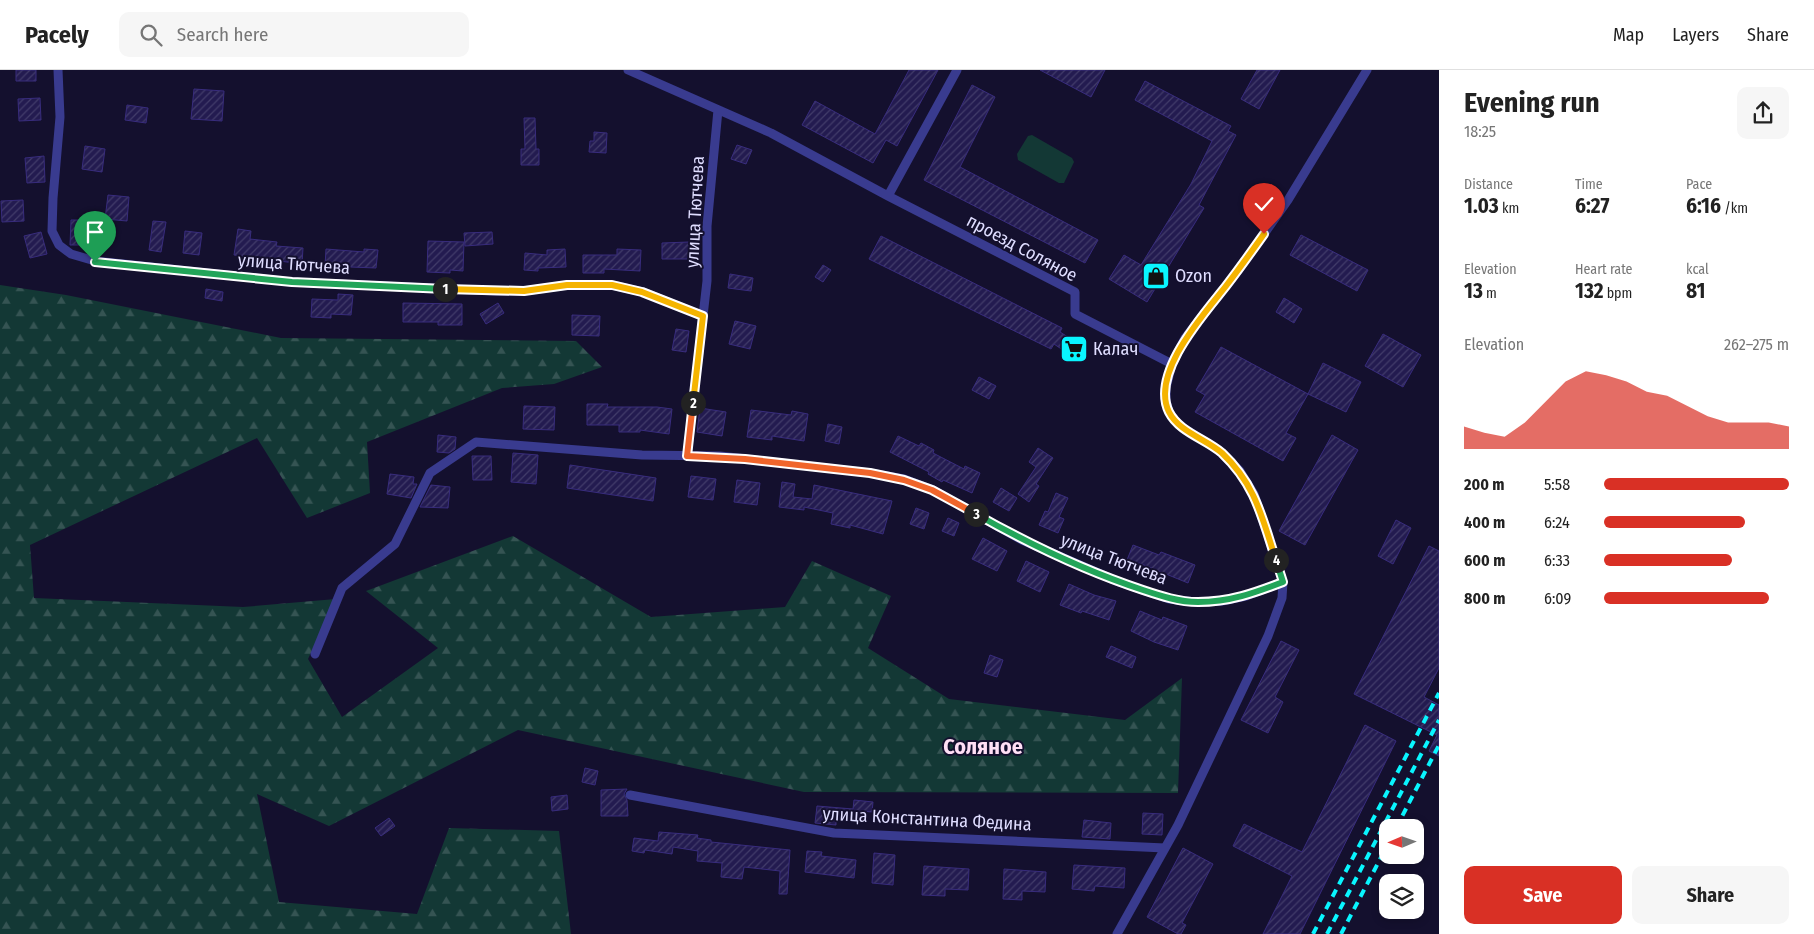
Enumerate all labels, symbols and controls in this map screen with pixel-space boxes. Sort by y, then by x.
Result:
search box [119,12,469,57]
text: Pacely [25,21,89,49]
icon: search [137,21,165,49]
text: Search here [177,23,268,46]
text: Map [1613,24,1644,46]
text: Layers [1672,24,1719,46]
text: Share [1747,24,1789,46]
text: Evening run [1464,86,1600,119]
button: share [1737,87,1789,139]
text: 18:25 [1464,122,1496,141]
street label: улица Тютчева [681,155,709,269]
text: Distance [1464,176,1513,193]
text: Time [1575,176,1603,193]
text: Pace [1686,176,1712,193]
pin [1243,183,1285,234]
icon: check [1250,190,1278,218]
text: 1.03 [1464,193,1499,219]
text: 6:27 [1575,193,1609,219]
text: 6:16 [1686,193,1721,219]
text: km [1499,200,1519,217]
text: /km [1721,200,1748,217]
street label: проезд Соляное [963,210,1081,286]
pin [74,211,116,262]
icon: arrive [81,218,109,246]
street label: улица Тютчева [237,249,351,279]
shop icon: Ozon [1141,261,1171,291]
text: Elevation [1464,261,1517,278]
text: Heart rate [1575,261,1632,278]
text: kcal [1686,261,1709,278]
place label: Ozon [1175,265,1212,287]
pin: 1 [432,276,458,302]
text: 13 [1464,278,1483,304]
text: 132 [1575,278,1603,304]
text: 81 [1686,278,1706,304]
text: 1 [443,281,448,298]
text: m [1483,285,1497,302]
text: bpm [1603,285,1632,302]
supermarket icon: Калач [1059,334,1089,364]
text: Elevation [1464,335,1524,354]
text: 262–275 m [1724,335,1789,354]
place label: Калач [1093,338,1138,360]
pin: 2 [680,390,706,416]
text: 2 [690,395,697,412]
text: 200 m [1464,475,1504,494]
text: 5:58 [1544,475,1570,494]
pin: 3 [964,502,988,526]
text: 3 [973,506,980,523]
text: 400 m [1464,513,1505,532]
text: 6:24 [1544,513,1570,532]
street label: улица Тютчева [1058,529,1171,589]
pin: 4 [1264,548,1288,572]
text: 600 m [1464,551,1505,570]
text: 6:33 [1544,551,1570,570]
text: 4 [1273,552,1280,569]
text: 800 m [1464,589,1505,608]
text: 6:09 [1544,589,1571,608]
district label: Соляное [943,733,1023,760]
street label: улица Константина Федина [822,803,1032,835]
north arrow [1379,819,1424,864]
map controls [1379,819,1424,919]
button: Save [1464,866,1622,924]
button: Share [1632,866,1789,924]
button: layers [1379,874,1424,919]

